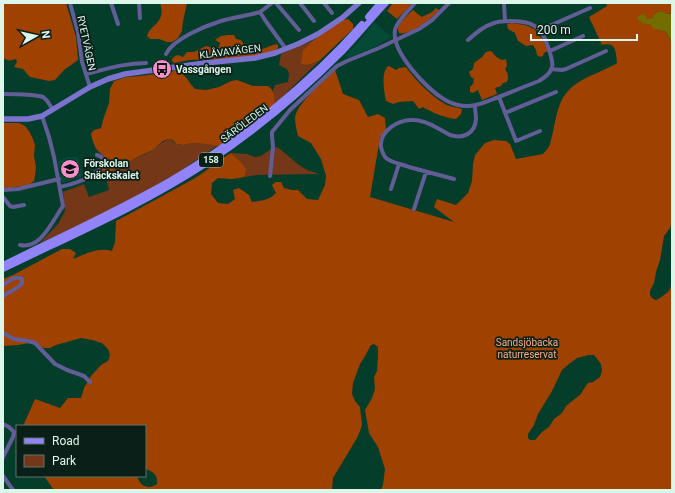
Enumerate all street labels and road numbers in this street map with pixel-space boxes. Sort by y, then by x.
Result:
street label: RYETVÄGEN [75,14,99,72]
street label: KLÅVAVÄGEN [198,40,262,61]
street label: SÄRÖLEDEN [218,101,270,145]
road number: 158 [199,153,223,167]

